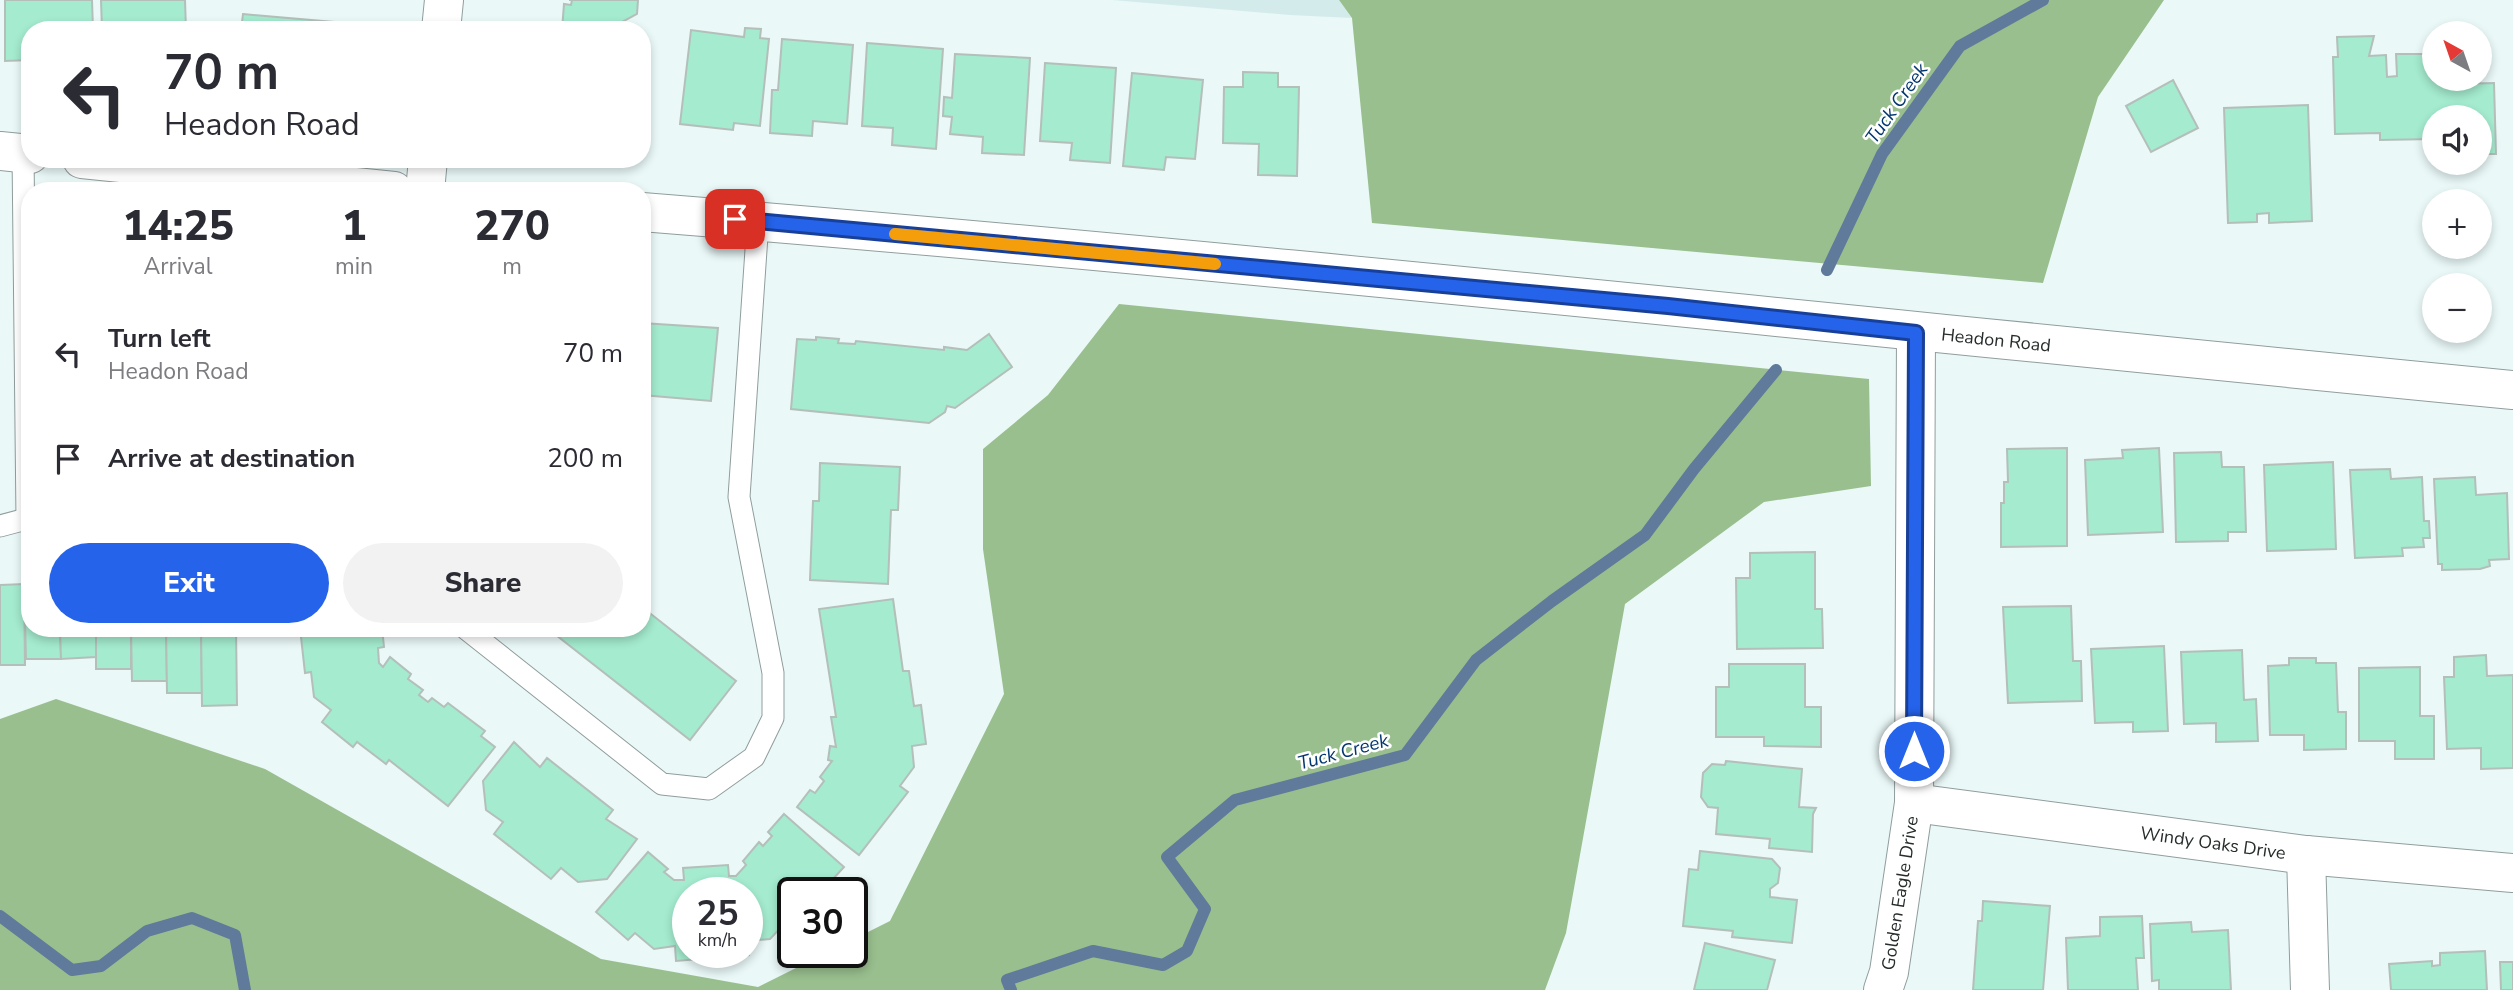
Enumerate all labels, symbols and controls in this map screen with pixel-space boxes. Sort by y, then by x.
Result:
north arrow [2422,21,2492,91]
map controls [2422,21,2492,343]
text: 70 m [164,39,279,106]
icon: left [49,49,140,140]
water label: Tuck Creek [1859,58,1934,149]
text: Headon Road [164,103,360,146]
button: sound [2422,105,2492,175]
pin [705,189,765,249]
button: + [2422,189,2492,259]
text: 14:25 [122,198,234,255]
text: 1 [341,198,367,255]
text: 270 [474,198,550,255]
icon: arrive [716,200,754,238]
text: Arrival [143,251,213,282]
text: min [335,251,373,282]
text: m [502,251,522,282]
button: − [2422,273,2492,343]
text: Turn left [108,321,211,356]
street label: Headon Road [1940,322,2052,358]
icon: left [49,335,87,373]
text: 70 m [563,336,623,371]
text: Headon Road [108,356,249,387]
icon: arrive [49,440,87,478]
text: Arrive at destination [108,441,355,476]
text: 200 m [547,441,623,476]
button: Exit [49,543,329,623]
button: Share [343,543,623,623]
position arrow [1877,714,1951,788]
water label: Tuck Creek [1295,727,1392,777]
street label: Golden Eagle Drive [1876,814,1924,972]
street label: Windy Oaks Drive [2139,821,2287,865]
speed limit sign: 30 [777,877,868,968]
text: 25 [696,890,739,937]
text: km/h [698,928,737,952]

